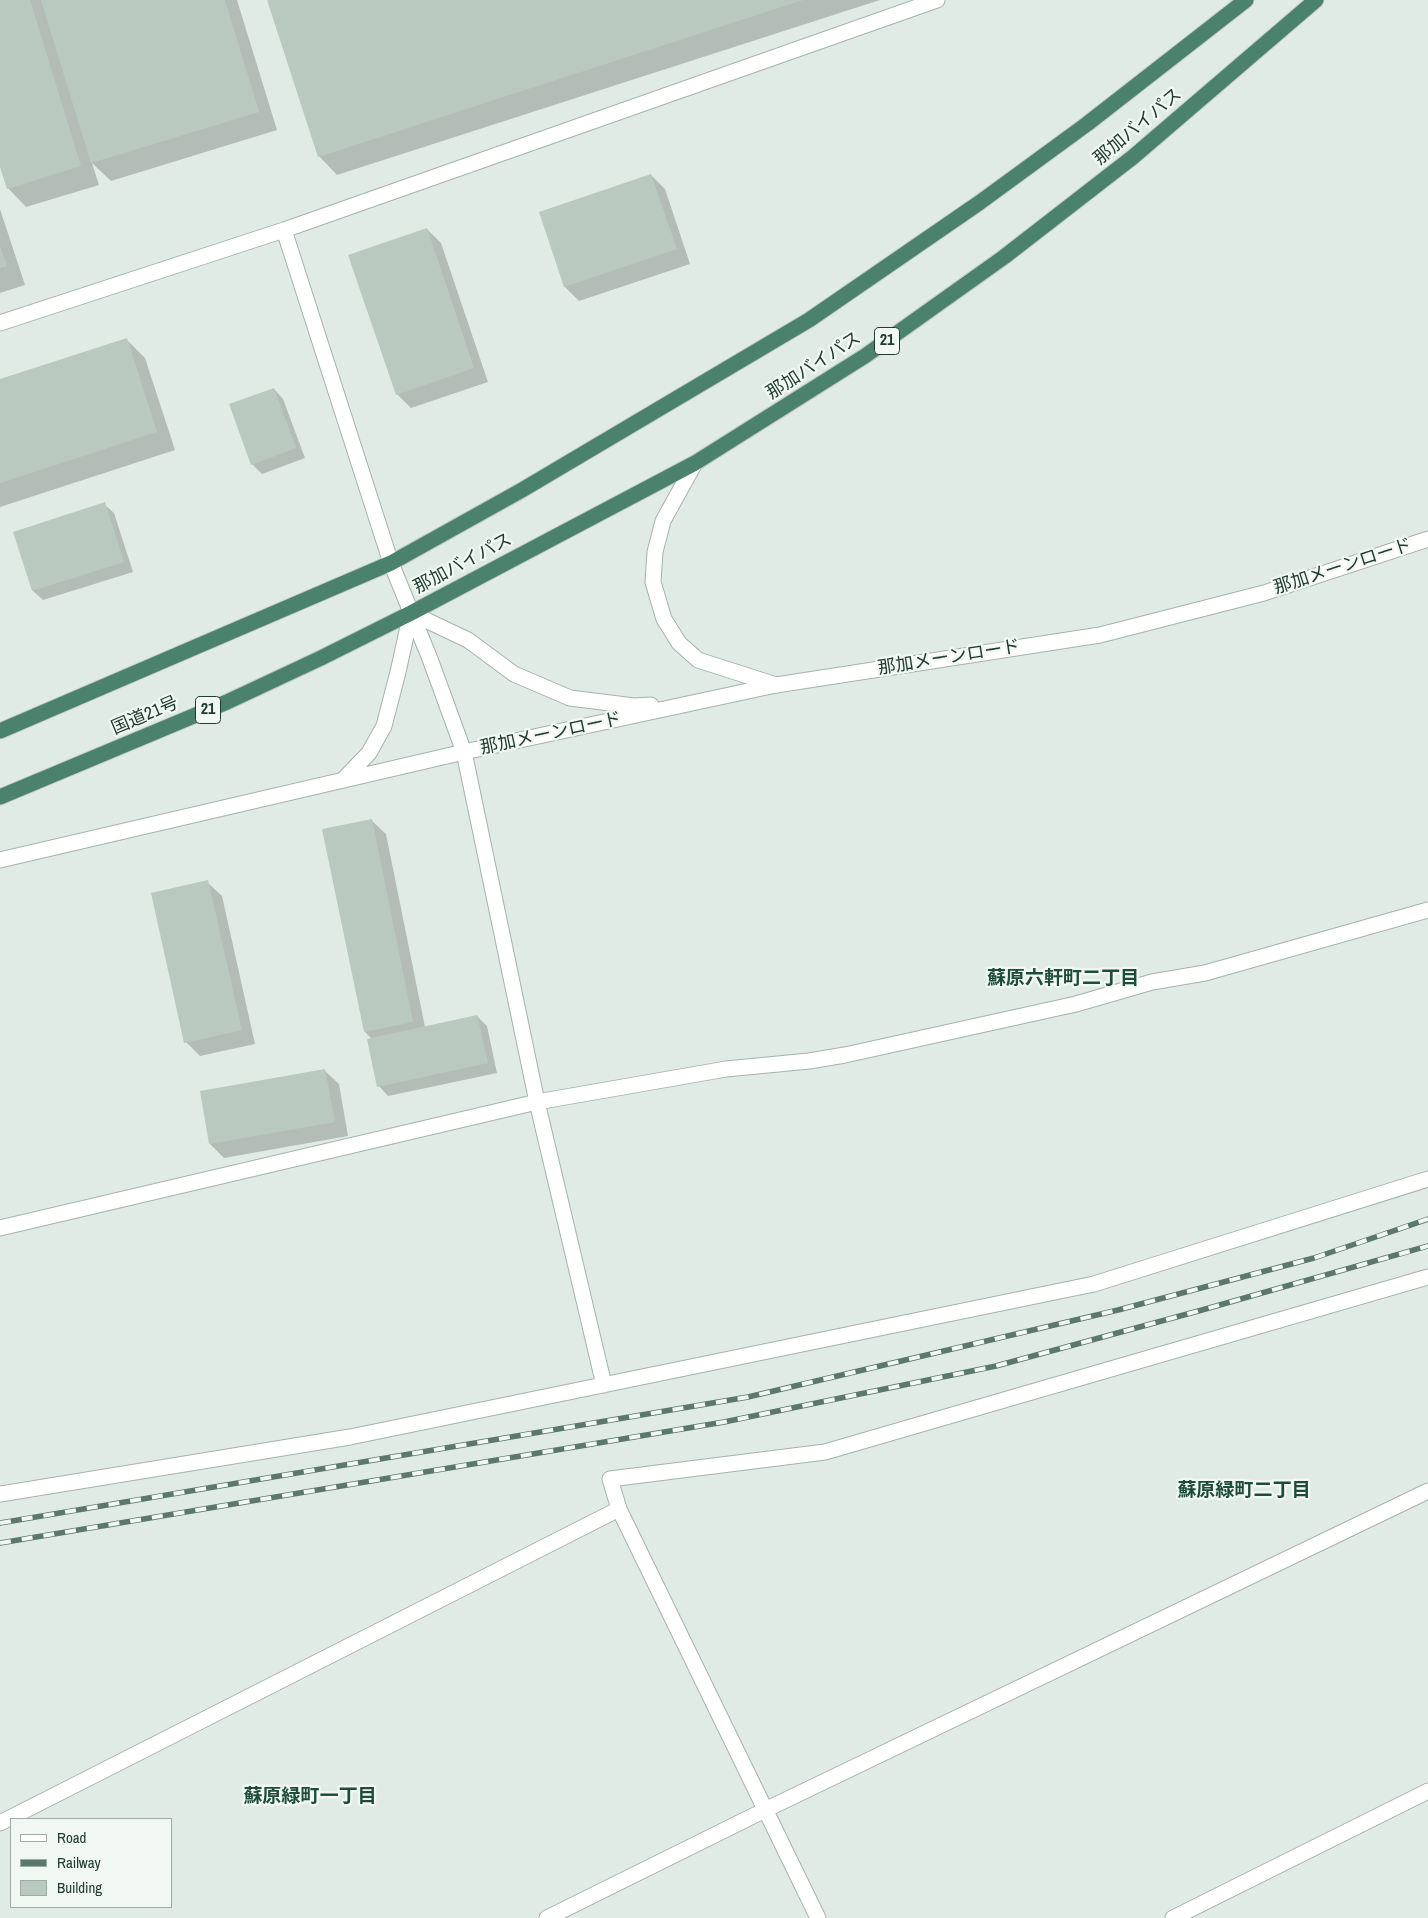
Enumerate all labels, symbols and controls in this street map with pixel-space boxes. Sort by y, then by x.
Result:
street label: 那加バイパス [1090,84,1186,170]
street label: 那加バイパス [763,328,865,404]
road number: 21 [874,328,900,354]
street label: 那加バイパス [410,529,516,599]
street label: 那加メーンロード [1271,534,1415,600]
street label: 那加メーンロード [876,636,1022,680]
street label: 国道21号 [108,692,182,740]
road number: 21 [196,696,220,724]
street label: 那加メーンロード [478,708,624,760]
district label: 蘇原六軒町二丁目 [987,968,1139,990]
district label: 蘇原緑町二丁目 [1178,1480,1310,1502]
district label: 蘇原緑町一丁目 [244,1786,376,1808]
legend [10,1818,172,1908]
text: Road [57,1827,86,1848]
text: Railway [57,1852,101,1873]
text: Building [57,1877,102,1898]

